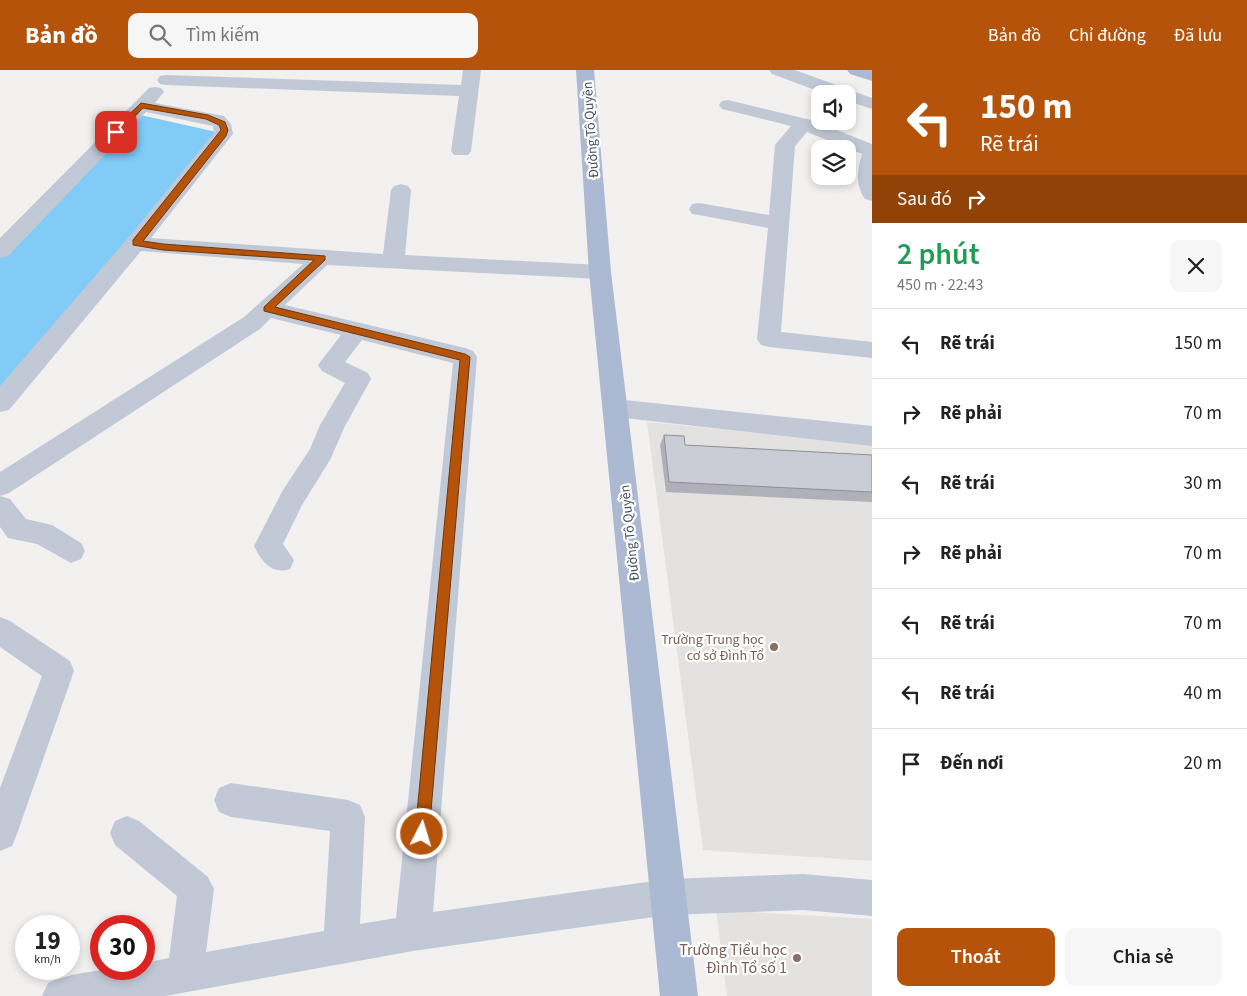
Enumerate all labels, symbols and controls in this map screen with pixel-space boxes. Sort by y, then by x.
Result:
search box [128,13,478,58]
text: Bản đồ [25,18,98,53]
icon: search [146,21,174,49]
text: Tìm kiếm [186,22,259,49]
text: Bản đồ [988,23,1041,48]
text: Chỉ đường [1069,23,1146,48]
text: Đã lưu [1174,23,1222,48]
street label: Đường Tô Quyền [578,81,604,179]
text: 150 m [980,82,1072,132]
map controls [811,85,856,185]
button: sound [811,85,856,130]
icon: left [897,90,962,155]
pin [95,111,137,153]
icon: arrive [102,118,130,146]
text: Rẽ trái [980,128,1039,160]
button: layers [811,140,856,185]
icon: right [962,185,990,213]
text: Sau đó [897,186,952,213]
text: 2 phút [897,233,980,276]
button: close [1170,240,1222,292]
text: 450 m · 22:43 [897,274,984,296]
icon: left [897,330,925,358]
text: Rẽ trái [940,330,995,357]
text: 150 m [1174,330,1222,357]
icon: right [897,400,925,428]
text: Rẽ phải [940,400,1002,427]
text: 70 m [1184,400,1222,427]
icon: left [897,470,925,498]
text: Rẽ trái [940,470,995,497]
text: 30 m [1184,470,1222,497]
street label: Đường Tô Quyền [615,484,645,582]
icon: right [897,540,925,568]
text: Rẽ phải [940,540,1002,567]
text: 70 m [1184,540,1222,567]
icon: left [897,610,925,638]
text: Rẽ trái [940,610,995,637]
text: 70 m [1184,610,1222,637]
place label: Trường Trung học cơ sở Đình Tổ [661,630,765,666]
marker: Trường Trung học cơ sở Đình Tổ [768,641,780,653]
icon: left [897,680,925,708]
text: Rẽ trái [940,680,995,707]
text: 40 m [1184,680,1222,707]
icon: arrive [897,750,925,778]
text: Đến nơi [940,750,1004,777]
text: 20 m [1184,750,1222,777]
position arrow [395,807,447,859]
speed limit sign: 30 [90,915,155,980]
text: 19 [34,923,61,959]
button: Thoát [897,928,1055,986]
button: Chia sẻ [1065,928,1222,986]
place label: Trường Tiểu học Đình Tổ số 1 [679,939,787,979]
text: km/h [34,951,61,968]
marker: Trường Tiểu học Đình Tổ số 1 [791,952,803,964]

